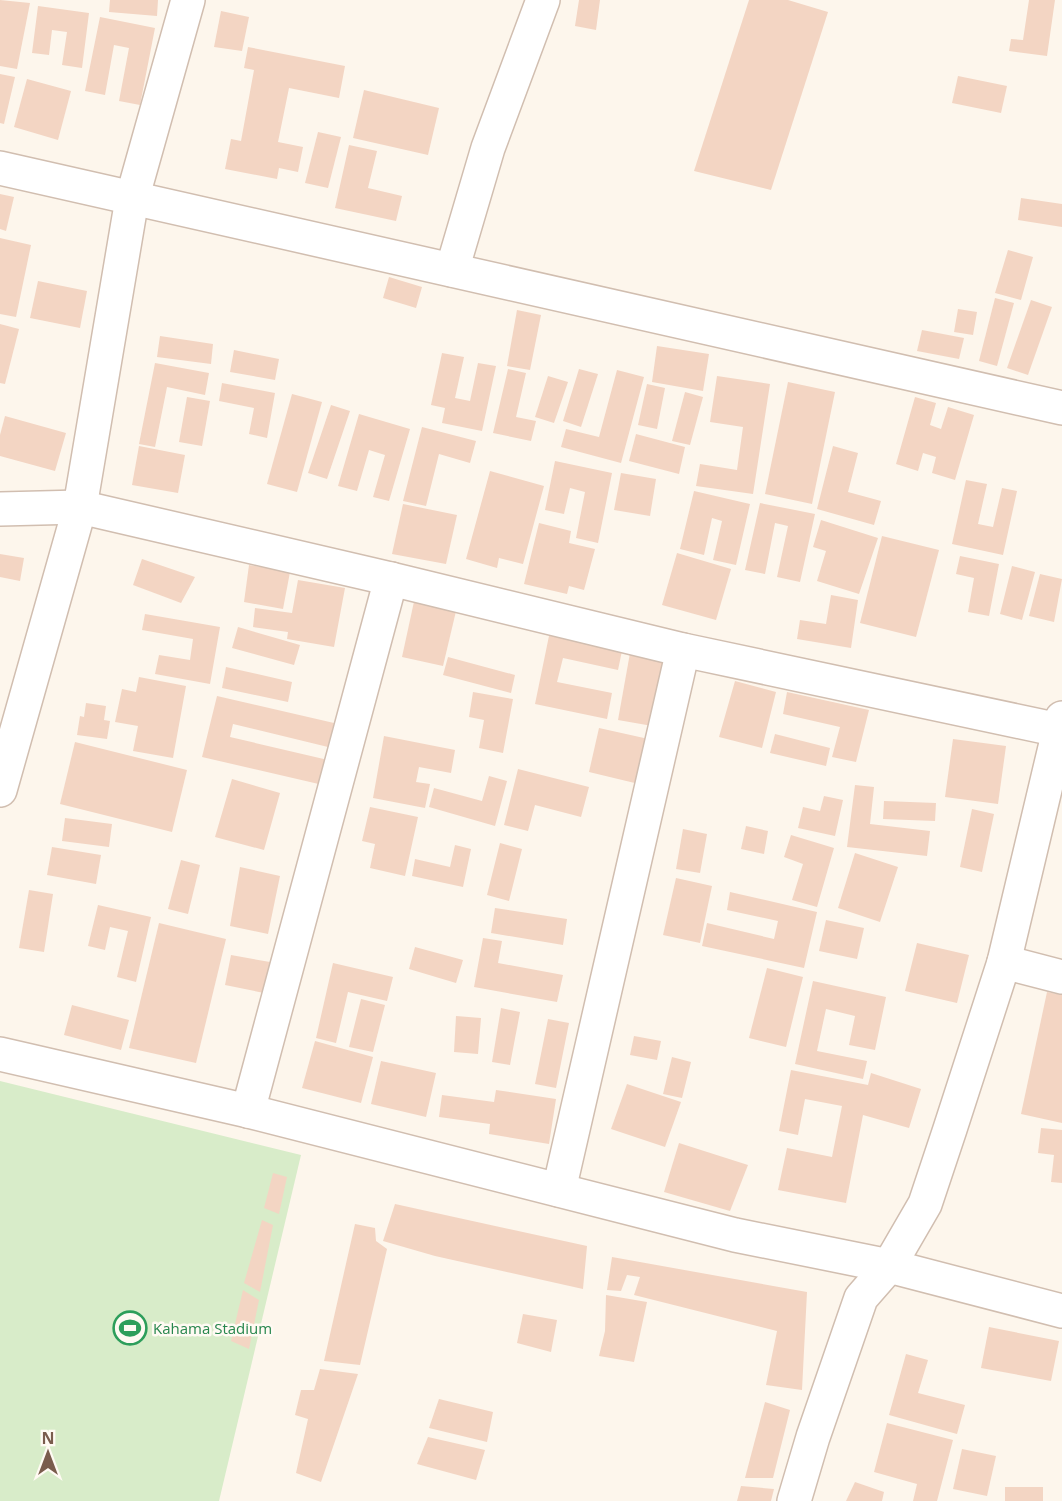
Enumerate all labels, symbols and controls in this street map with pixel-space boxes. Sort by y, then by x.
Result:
sports icon: Kahama Stadium [112,1310,148,1346]
place label: Kahama Stadium [153,1318,272,1338]
north arrow [18,1423,78,1483]
text: N [41,1427,55,1449]

